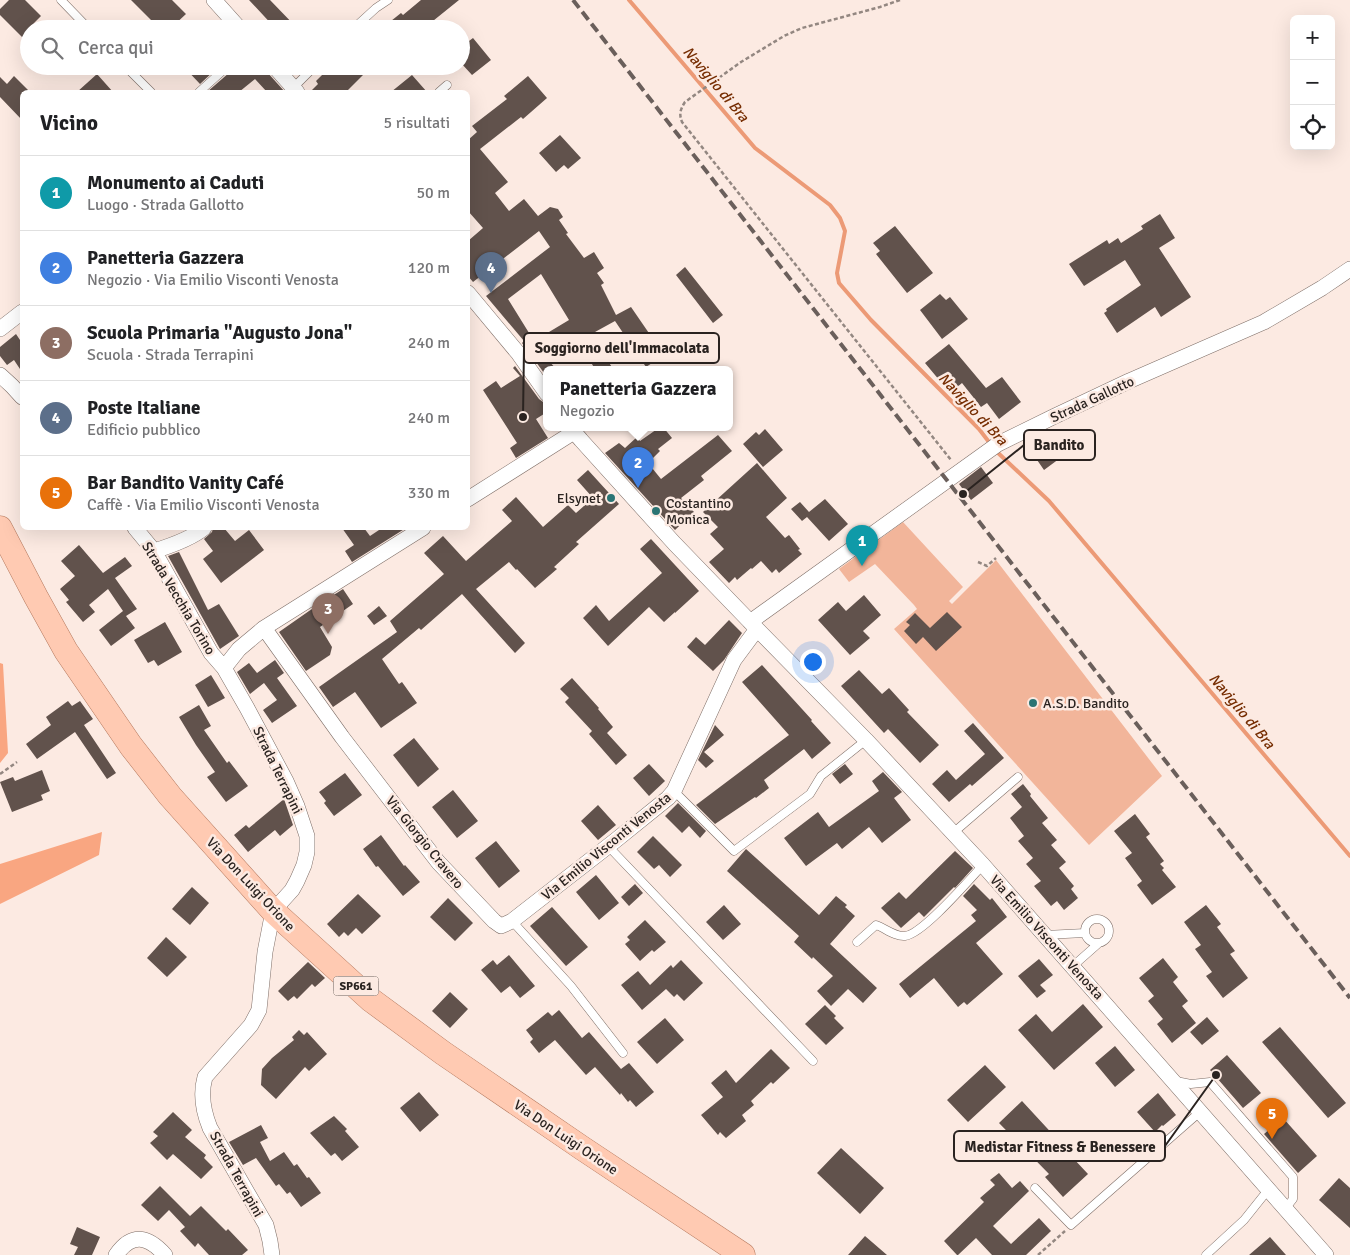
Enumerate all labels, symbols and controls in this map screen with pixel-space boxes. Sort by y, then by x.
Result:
map controls [1290,15,1335,150]
button: + [1290,15,1335,60]
search box [20,20,470,75]
icon: search [38,34,66,62]
text: Cerca qui [78,36,154,60]
water label: Naviglio di Bra [679,43,753,126]
button: − [1290,60,1335,105]
button: locate [1290,105,1335,150]
text: Vicino [40,110,98,136]
text: 5 risultati [384,113,450,133]
text: Monumento ai Caduti [87,171,264,195]
text: 1 [52,183,60,203]
text: 50 m [416,183,450,203]
text: Luogo · Strada Gallotto [87,195,244,215]
text: Panetteria Gazzera [87,246,244,270]
pin: 4 [475,252,507,293]
text: 2 [52,258,60,278]
text: 120 m [408,258,450,278]
text: Negozio · Via Emilio Visconti Venosta [87,270,339,290]
text: Scuola Primaria "Augusto Jona" [87,321,352,345]
text: 3 [52,333,60,353]
text: 240 m [408,333,450,353]
callout: Soggiorno dell'Immacolata [524,333,719,363]
text: Soggiorno dell'Immacolata [535,339,710,357]
text: Scuola · Strada Terrapini [87,345,254,365]
popup [543,366,733,431]
water label: Naviglio di Bra [935,369,1011,449]
street label: Strada Gallotto [1048,373,1137,426]
text: Panetteria Gazzera [559,377,717,401]
text: Poste Italiane [87,396,200,420]
text: Negozio [559,401,615,421]
text: 4 [52,408,60,428]
text: 240 m [408,408,450,428]
text: Edificio pubblico [87,420,201,440]
callout: Bandito [1024,430,1095,460]
text: Bandito [1034,436,1085,454]
pin: 2 [622,447,654,488]
text: Bar Bandito Vanity Café [87,471,284,495]
text: 5 [52,483,60,503]
text: 330 m [408,483,450,503]
place label: Elsynet [557,490,601,507]
marker: Elsynet [605,492,617,504]
text: Caffè · Via Emilio Visconti Venosta [87,495,320,515]
place label: Costantino Monica [666,495,731,528]
marker: Costantino Monica [650,505,662,517]
pin: 1 [846,525,878,566]
street label: Strada Vecchia Torino [138,539,219,658]
pin: 3 [312,593,344,634]
your location [800,649,826,675]
water label: Naviglio di Bra [1205,670,1279,753]
place label: A.S.D. Bandito [1043,695,1129,712]
marker: A.S.D. Bandito [1027,697,1039,709]
street label: Strada Terrapini [249,724,306,817]
street label: Via Emilio Visconti Venosta [538,789,675,904]
street label: Via Giorgio Cravero [382,793,467,892]
street label: Via Don Luigi Orione [203,834,298,935]
street label: Via Emilio Visconti Venosta [986,872,1107,1003]
road number: SP661 [334,976,378,996]
street label: Via Don Luigi Orione [510,1096,621,1179]
pin: 5 [1256,1098,1288,1139]
street label: Strada Terrapini [206,1129,267,1220]
callout: Medistar Fitness & Benessere [954,1131,1165,1161]
text: Medistar Fitness & Benessere [964,1138,1156,1156]

